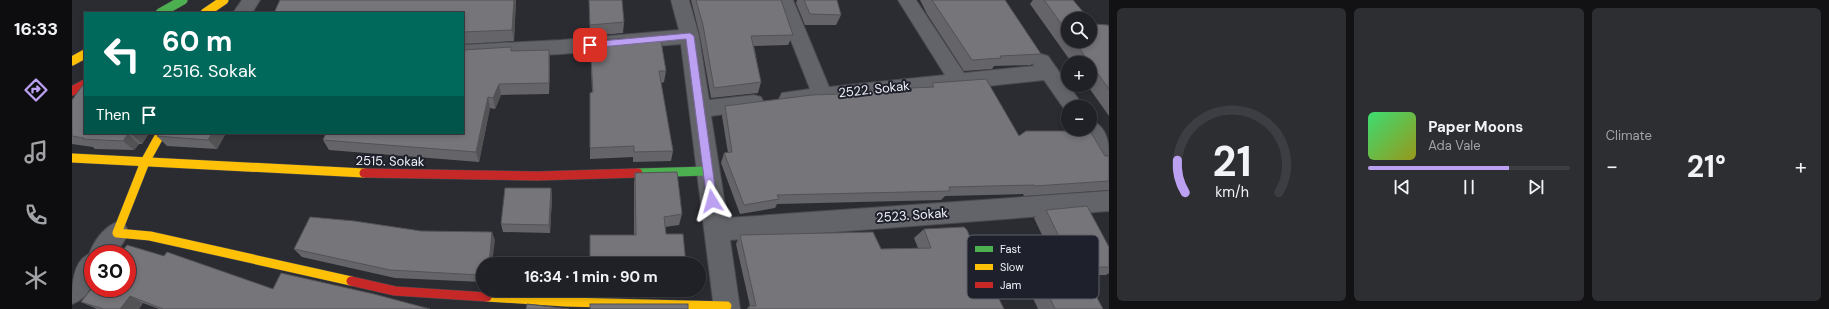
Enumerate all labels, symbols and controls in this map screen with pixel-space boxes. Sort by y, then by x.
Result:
map controls [1061,12,1097,136]
button: search [1061,12,1097,48]
text: 16:33 [14,17,58,41]
text: 60 m [162,23,232,60]
icon: left [96,28,148,80]
pin [573,28,607,62]
icon: arrive [579,34,601,56]
button: + [1061,56,1097,92]
text: 2516. Sokak [162,59,257,83]
icon: directions [22,76,50,104]
street label: 2522. Sokak [838,77,911,101]
button: − [1061,100,1097,136]
icon: arrive [138,104,160,126]
text: Then [96,105,130,125]
text: Paper Moons [1428,117,1523,137]
text: Climate [1606,127,1652,144]
text: 21 [1212,134,1251,188]
text: Ada Vale [1428,137,1481,154]
icon: music [22,138,50,166]
text: 21° [1687,147,1726,186]
street label: 2515. Sokak [355,152,425,170]
text: − [1606,152,1618,181]
text: + [1795,152,1807,181]
icon: previous [1391,176,1413,198]
icon: pause [1458,176,1480,198]
icon: next [1525,176,1547,198]
position arrow [691,180,733,222]
text: km/h [1215,182,1249,200]
icon: phone [22,201,50,229]
street label: 2523. Sokak [876,204,949,226]
legend [967,235,1099,299]
text: Fast [1000,242,1021,256]
speed limit sign: 30 [84,245,136,297]
text: Slow [1000,260,1024,274]
icon: climate [22,264,50,292]
text: 16:34 · 1 min · 90 m [524,267,658,287]
text: Jam [1000,278,1021,292]

